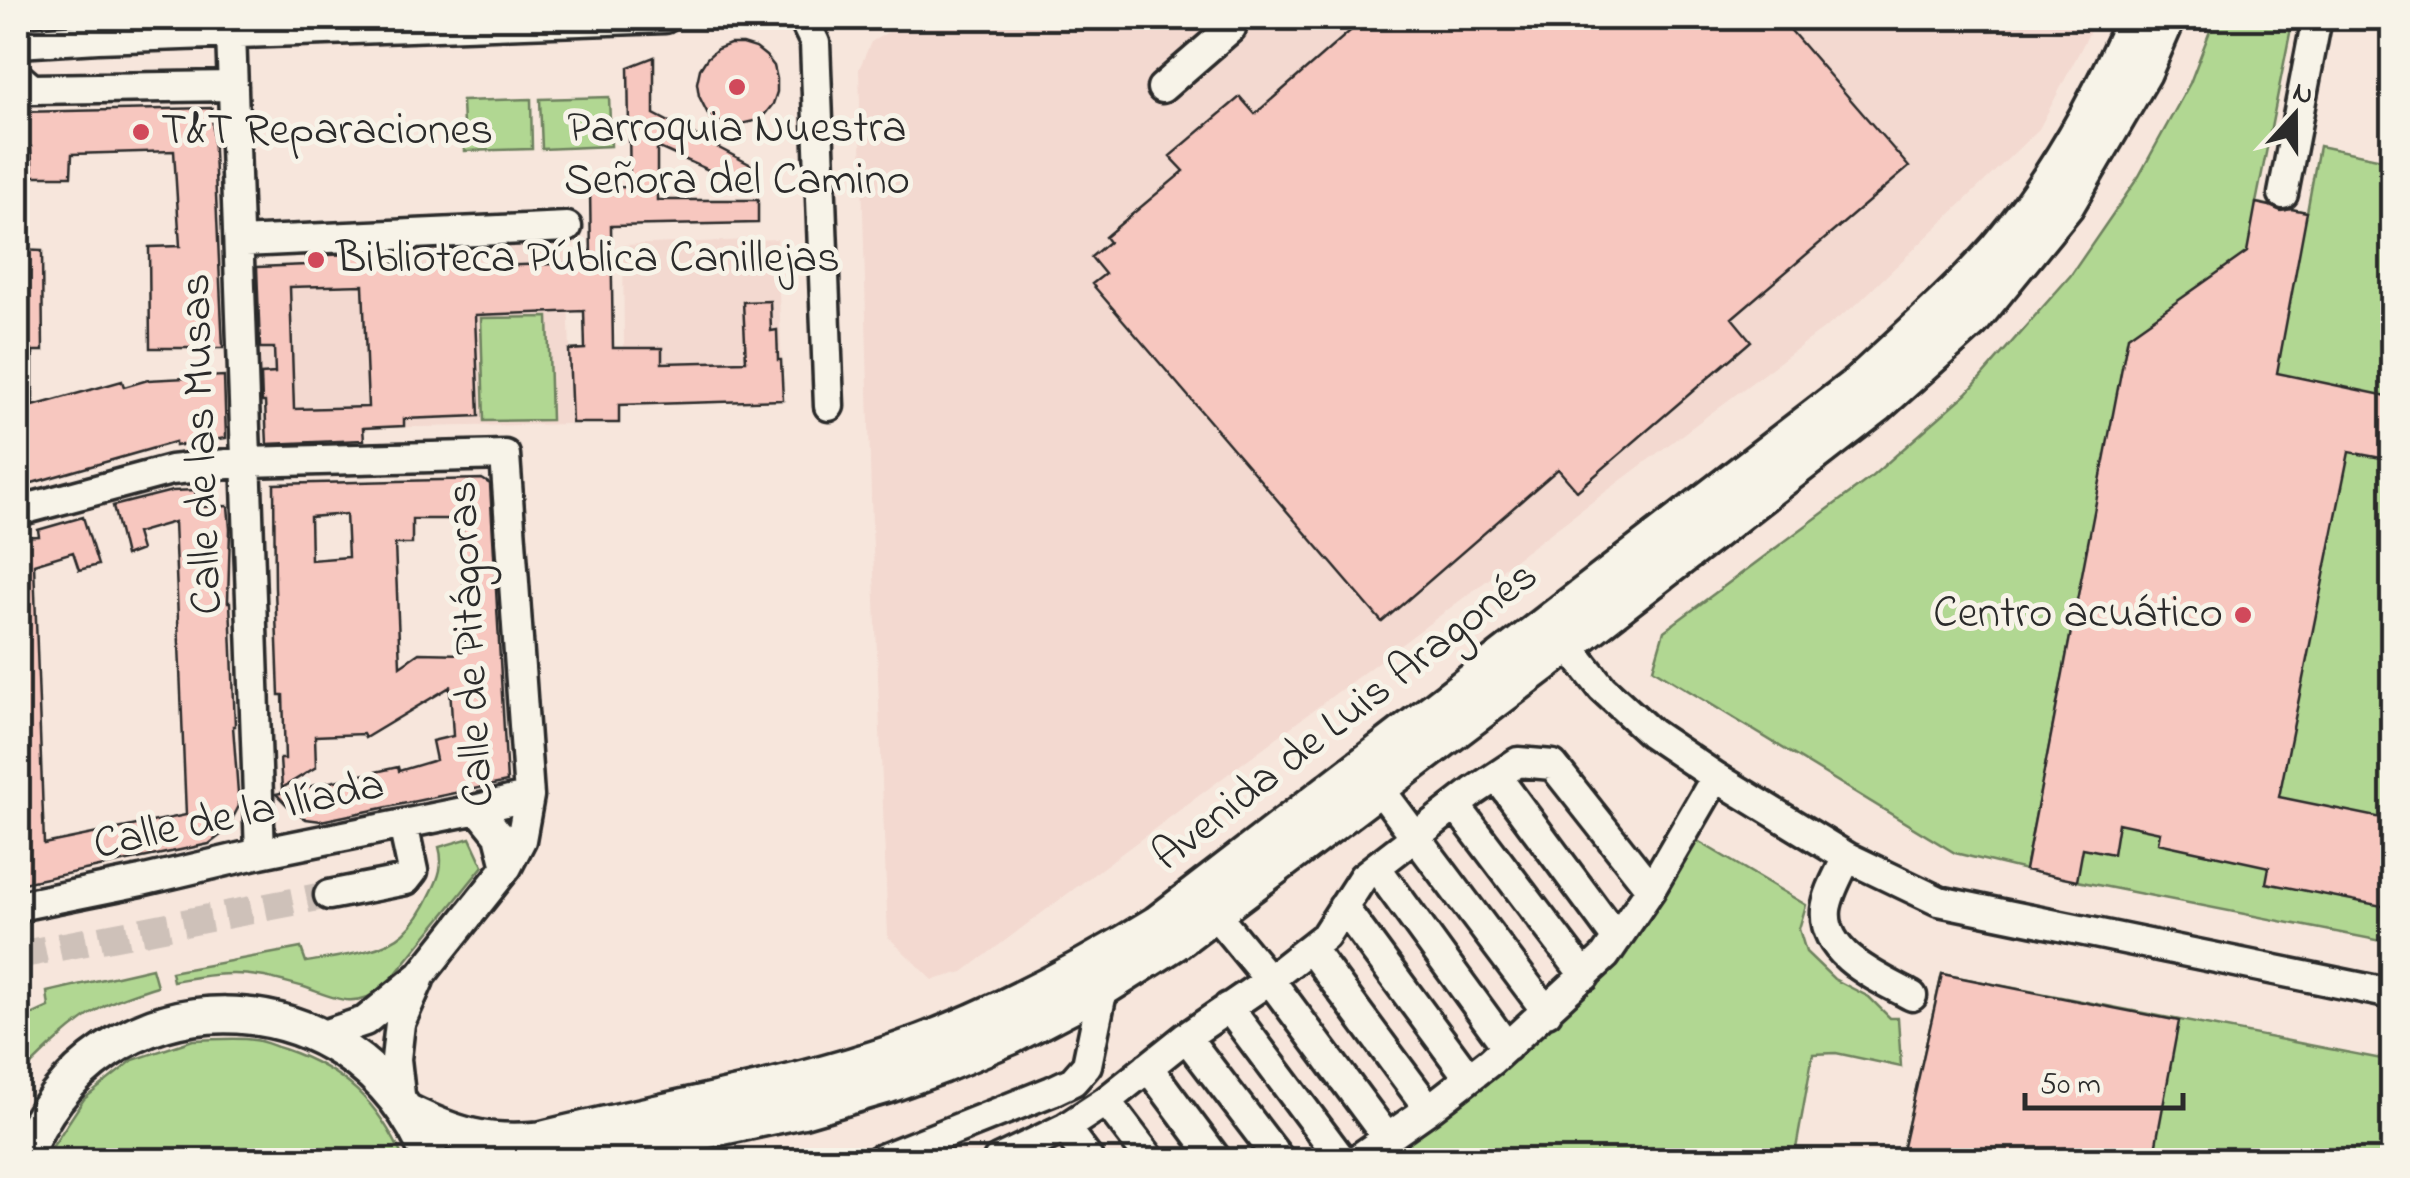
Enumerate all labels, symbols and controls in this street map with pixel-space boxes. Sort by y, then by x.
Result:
north arrow [2245,65,2345,165]
text: N [2287,72,2319,117]
marker: Parroquia Nuestra Señora del Camino [726,76,748,98]
place label: Parroquia Nuestra Señora del Camino [564,97,910,215]
place label: T&T Reparaciones [161,99,493,165]
marker: T&T Reparaciones [130,121,152,143]
place label: Biblioteca Pública Canillejas [335,227,840,293]
marker: Biblioteca Pública Canillejas [305,249,327,271]
street label: Calle de las Musas [164,272,242,616]
street label: Calle de Pitágoras [431,479,514,809]
street label: Avenida de Luis Aragonés [1139,545,1554,890]
place label: Centro acuático [1933,582,2223,648]
marker: Centro acuático [2232,604,2254,626]
street label: Calle de la Ilíada [88,753,390,879]
scale bar [2025,1048,2182,1110]
text: 50 m [2040,1064,2101,1108]

